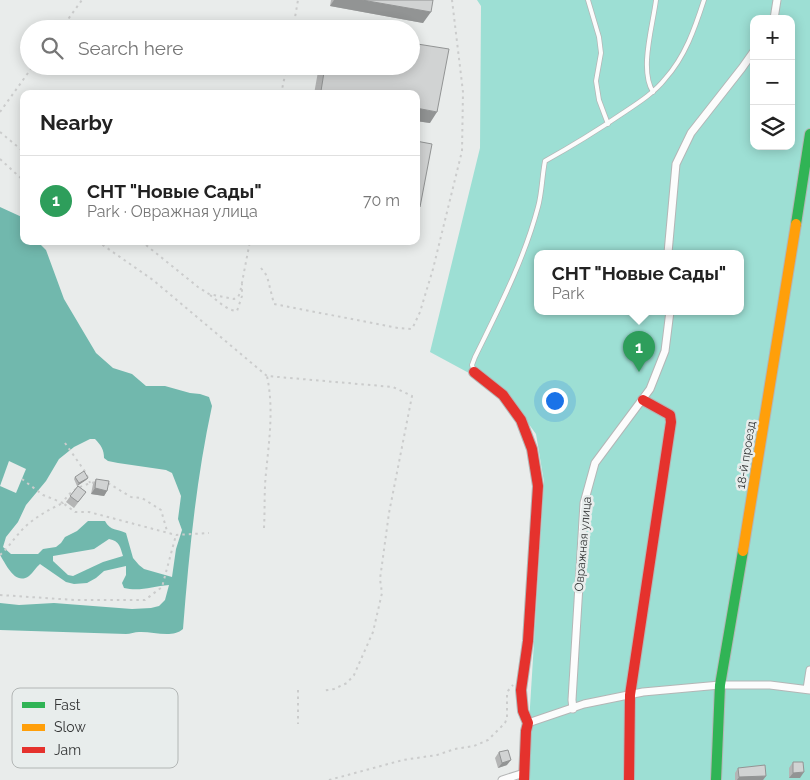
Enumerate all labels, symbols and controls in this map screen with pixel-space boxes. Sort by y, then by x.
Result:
map controls [750,15,795,150]
button: + [750,15,795,60]
search box [20,20,420,75]
icon: search [38,34,66,62]
text: Search here [78,37,184,59]
button: − [750,60,795,105]
button: layers [750,105,795,150]
text: Nearby [40,110,113,135]
text: СНТ "Новые Сады" [87,180,262,202]
text: 1 [52,191,60,210]
text: 70 m [363,191,400,210]
text: Park · Овражная улица [87,202,258,221]
popup [534,250,744,315]
text: СНТ "Новые Сады" [552,262,726,284]
text: Park [552,284,584,303]
pin: 1 [623,331,655,372]
your location [542,388,568,414]
street label: 18-й проезд [734,420,758,490]
street label: Овражная улица [572,496,594,592]
legend [12,688,178,768]
text: Fast [54,697,81,713]
text: Slow [54,719,86,735]
text: Jam [54,742,81,758]

